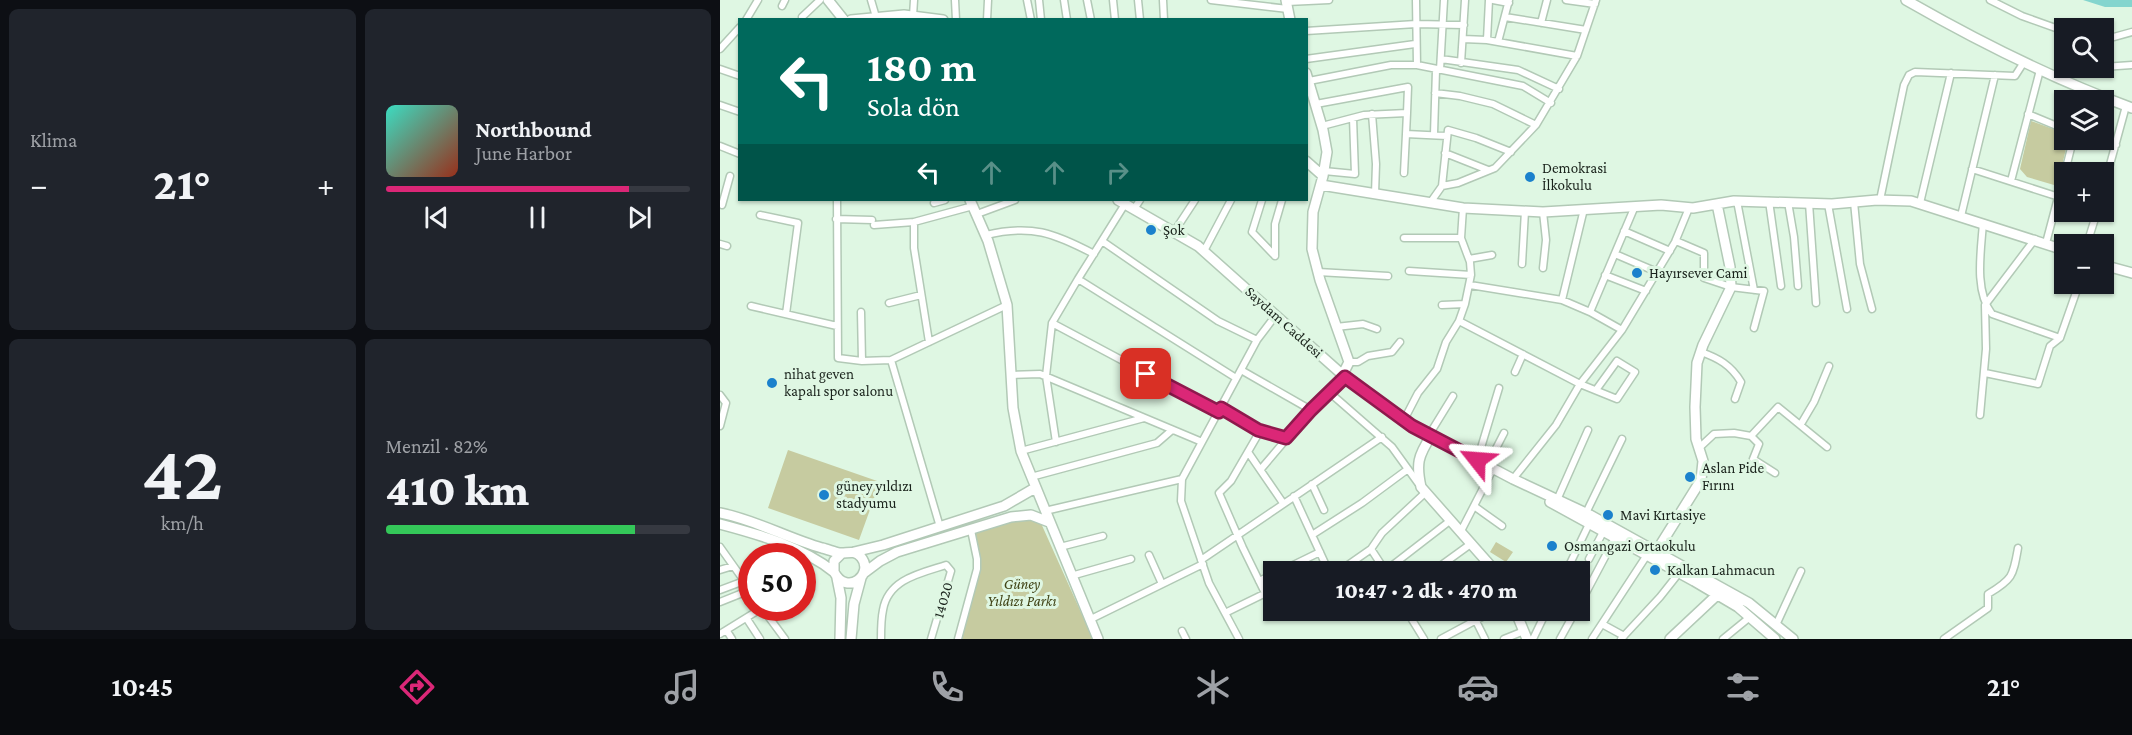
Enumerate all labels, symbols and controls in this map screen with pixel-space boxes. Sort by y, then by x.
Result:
map controls [2054,18,2114,294]
button: search [2054,18,2114,78]
icon: left [768,42,846,120]
text: 180 m [867,43,976,90]
button: layers [2054,90,2114,150]
text: Sola dön [867,92,960,122]
text: Northbound [476,117,592,142]
text: Klima [30,129,77,151]
text: June Harbor [476,142,572,164]
icon: left [912,156,945,189]
icon: ahead [975,156,1008,189]
icon: ahead [1038,156,1071,189]
icon: right [1101,156,1134,189]
text: 21° [153,159,211,209]
place label: Demokrasi İlkokulu [1542,160,1607,193]
button: + [2054,162,2114,222]
text: − [30,166,47,203]
text: + [317,166,335,203]
marker: Demokrasi İlkokulu [1523,170,1537,184]
icon: previous [420,201,453,234]
icon: pause [521,201,554,234]
icon: next [623,201,656,234]
place label: Şok [1163,222,1185,239]
marker: Şok [1144,223,1158,237]
button: − [2054,234,2114,294]
place label: Hayırsever Cami [1649,265,1748,282]
marker: Hayırsever Cami [1630,266,1644,280]
street label: Saydam Caddesi [1241,283,1326,362]
pin [1120,348,1171,399]
icon: arrive [1129,357,1162,390]
place label: nihat geven kapalı spor salonu [784,366,893,400]
marker: nihat geven kapalı spor salonu [765,376,779,390]
position arrow [1445,428,1509,492]
text: 42 [142,429,223,516]
text: Menzil · 82% [386,435,488,457]
place label: Aslan Pide Fırını [1702,460,1765,493]
text: 410 km [386,465,529,515]
marker: Aslan Pide Fırını [1683,470,1697,484]
place label: güney yıldızı stadyumu [836,478,913,512]
marker: güney yıldızı stadyumu [817,488,831,502]
place label: Mavi Kırtasiye [1620,507,1706,524]
marker: Mavi Kırtasiye [1601,508,1615,522]
text: km/h [161,512,204,534]
place label: Osmangazi Ortaokulu [1564,538,1696,555]
marker: Osmangazi Ortaokulu [1545,539,1559,553]
speed limit sign: 50 [738,543,816,621]
place label: Kalkan Lahmacun [1667,562,1775,578]
marker: Kalkan Lahmacun [1648,563,1662,577]
park label: Güney Yıldızı Parkı [988,576,1056,609]
text: 10:47 · 2 dk · 470 m [1336,578,1517,603]
street label: 14020 [930,580,956,620]
icon: directions [396,666,438,708]
icon: music [661,666,703,708]
icon: phone [926,666,968,708]
icon: climate [1192,666,1234,708]
icon: car [1457,666,1499,708]
icon: filters [1722,666,1764,708]
text: 10:45 [112,672,173,702]
text: 21° [1987,672,2020,702]

